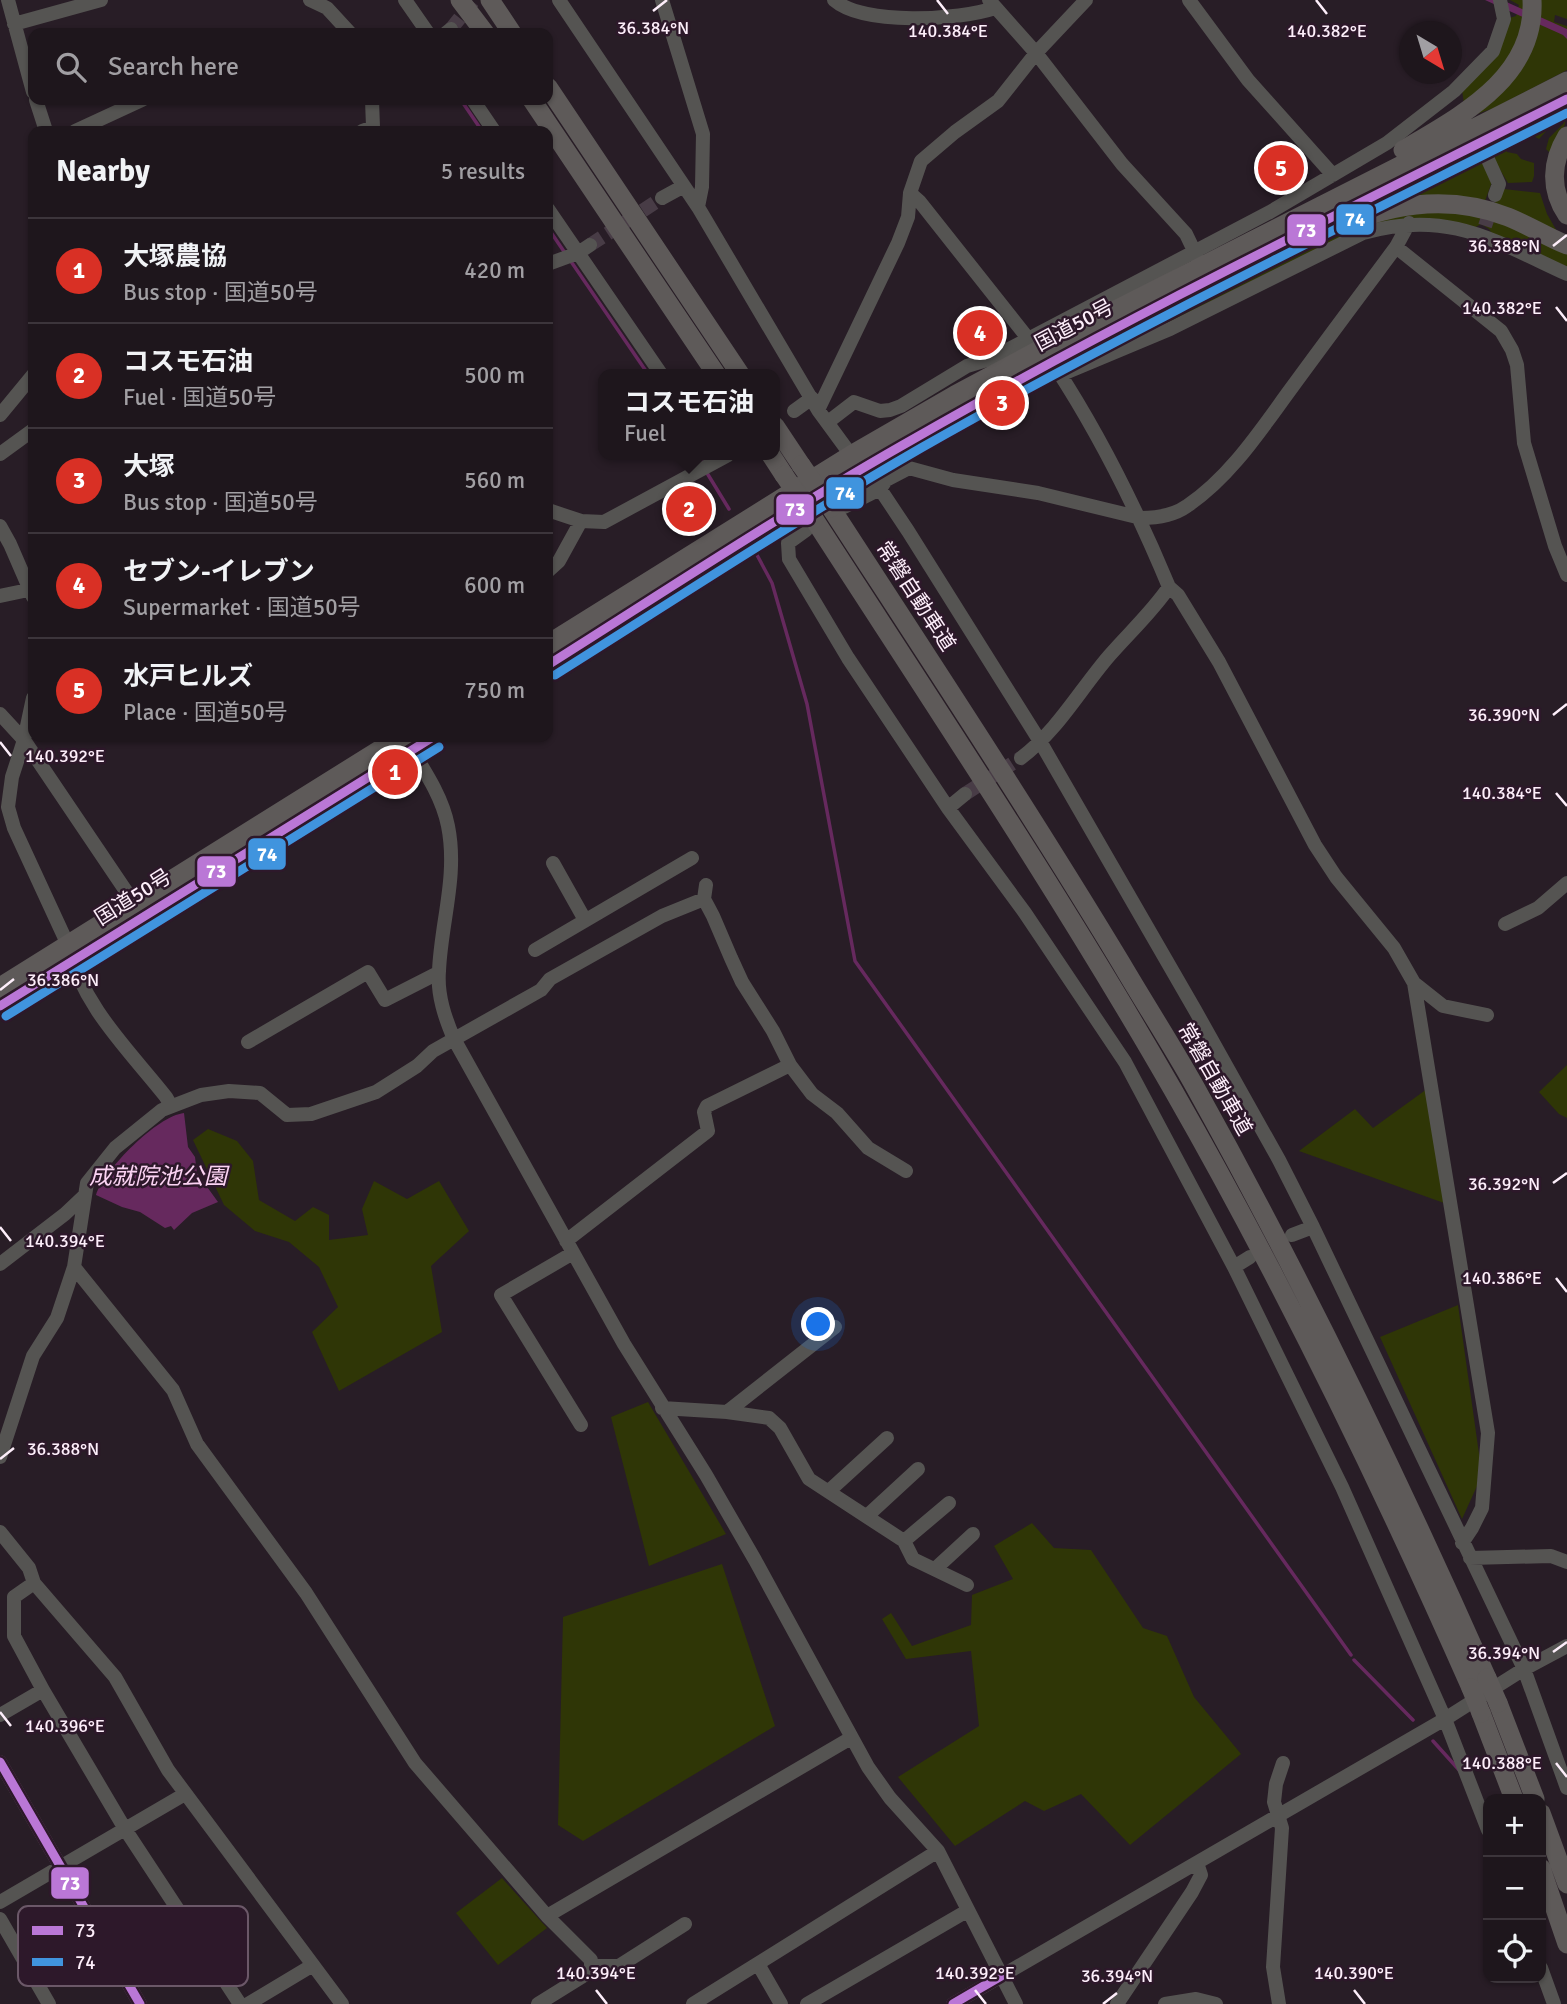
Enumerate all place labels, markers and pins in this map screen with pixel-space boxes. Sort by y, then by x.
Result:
pin: 5 [1258,142,1304,194]
pin: 4 [957,307,1003,359]
pin: 3 [979,377,1025,429]
pin: 2 [666,483,712,535]
pin: 1 [372,746,418,798]

